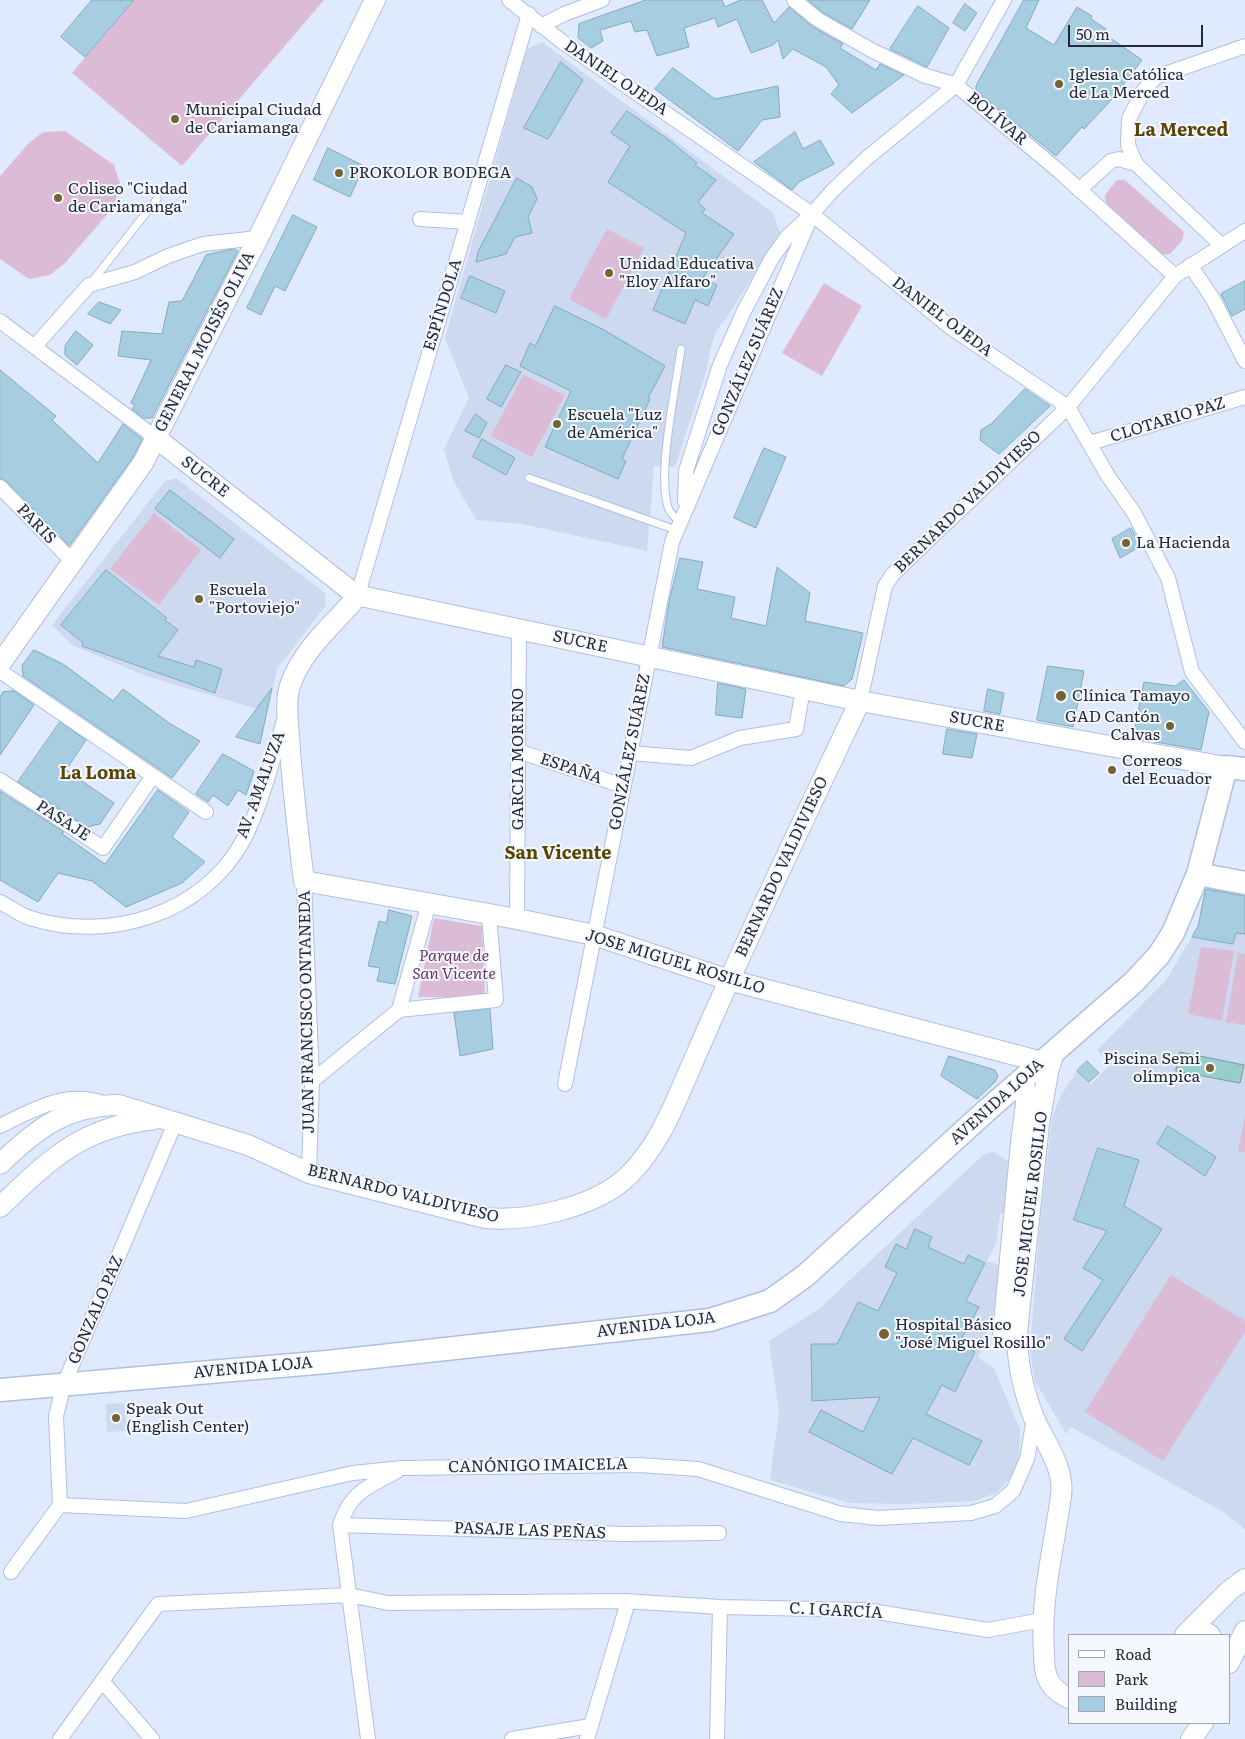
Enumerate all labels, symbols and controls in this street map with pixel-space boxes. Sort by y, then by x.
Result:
scale bar [1070,15,1205,47]
text: 50 m [1076,22,1110,45]
street label: DANIEL OJEDA [561,36,671,120]
place label: Iglesia Católica de La Merced [1069,65,1184,103]
marker: Iglesia Católica de La Merced [1053,78,1065,90]
street label: BOLÍVAR [963,88,1031,150]
place label: Municipal Ciudad de Cariamanga [185,100,321,138]
marker: Municipal Ciudad de Cariamanga [169,113,181,125]
district label: La Merced [1134,120,1228,142]
place label: PROKOLOR BODEGA [349,163,511,183]
marker: PROKOLOR BODEGA [333,167,345,179]
place label: Coliseo "Ciudad de Cariamanga" [68,179,188,217]
marker: Coliseo "Ciudad de Cariamanga" [52,192,64,204]
street label: GENERAL MOISÉS OLIVA [151,249,259,435]
place label: Unidad Educativa "Eloy Alfaro" [619,254,754,292]
street label: ESPÍNDOLA [420,256,466,354]
marker: Unidad Educativa "Eloy Alfaro" [603,267,615,279]
street label: DANIEL OJEDA [888,273,996,361]
street label: GONZÁLEZ SUÁREZ [708,285,788,439]
street label: CLOTARIO PAZ [1108,393,1228,447]
place label: Escuela "Luz de América" [567,405,662,443]
marker: Escuela "Luz de América" [551,418,563,430]
street label: BERNARDO VALDIVIESO [891,427,1045,577]
street label: SUCRE [177,452,233,502]
street label: PARIS [12,500,60,548]
place label: La Hacienda [1136,533,1230,553]
marker: La Hacienda [1120,537,1132,549]
place label: Escuela "Portoviejo" [209,580,300,618]
marker: Escuela "Portoviejo" [193,593,205,605]
street label: SUCRE [551,627,609,657]
street label: GONZÁLEZ SUÁREZ [605,672,655,832]
place label: Clínica Tamayo [1072,686,1190,706]
street label: GARCIA MORENO [508,688,528,830]
marker: Clínica Tamayo [1054,689,1068,703]
place label: GAD Cantón Calvas [1065,707,1160,745]
street label: SUCRE [948,708,1006,736]
marker: GAD Cantón Calvas [1164,720,1176,732]
street label: AV. AMALUZA [233,729,289,841]
street label: ESPAÑA [537,749,605,789]
place label: Correos del Ecuador [1122,751,1212,789]
district label: La Loma [60,763,136,785]
marker: Correos del Ecuador [1106,764,1118,776]
street label: BERNARDO VALDIVIESO [732,774,832,960]
street label: PASAJE [32,796,94,846]
district label: San Vicente [505,843,611,865]
street label: JUAN FRANCISCO ONTANEDA [295,890,319,1134]
street label: JOSE MIGUEL ROSILLO [583,926,767,998]
park label: Parque de San Vicente [412,946,496,984]
place label: Piscina Semi olímpica [1104,1049,1200,1087]
street label: AVENIDA LOJA [946,1055,1048,1149]
marker: Piscina Semi olímpica [1204,1062,1216,1074]
street label: JOSE MIGUEL ROSILLO [1010,1110,1052,1298]
street label: BERNARDO VALDIVIESO [305,1161,501,1227]
street label: GONZALO PAZ [65,1253,127,1367]
street label: AVENIDA LOJA [595,1308,717,1342]
place label: Hospital Básico "José Miguel Rosillo" [895,1315,1051,1353]
marker: Hospital Básico "José Miguel Rosillo" [877,1327,891,1341]
street label: AVENIDA LOJA [193,1353,313,1383]
place label: Speak Out (English Center) [126,1399,249,1437]
marker: Speak Out (English Center) [110,1412,122,1424]
street label: CANÓNIGO IMAICELA [448,1455,628,1477]
street label: PASAJE LAS PEÑAS [454,1519,606,1543]
street label: C. I GARCÍA [789,1599,883,1623]
legend [1068,1634,1230,1724]
text: Road [1115,1642,1151,1665]
text: Park [1115,1667,1148,1690]
text: Building [1115,1692,1177,1715]

